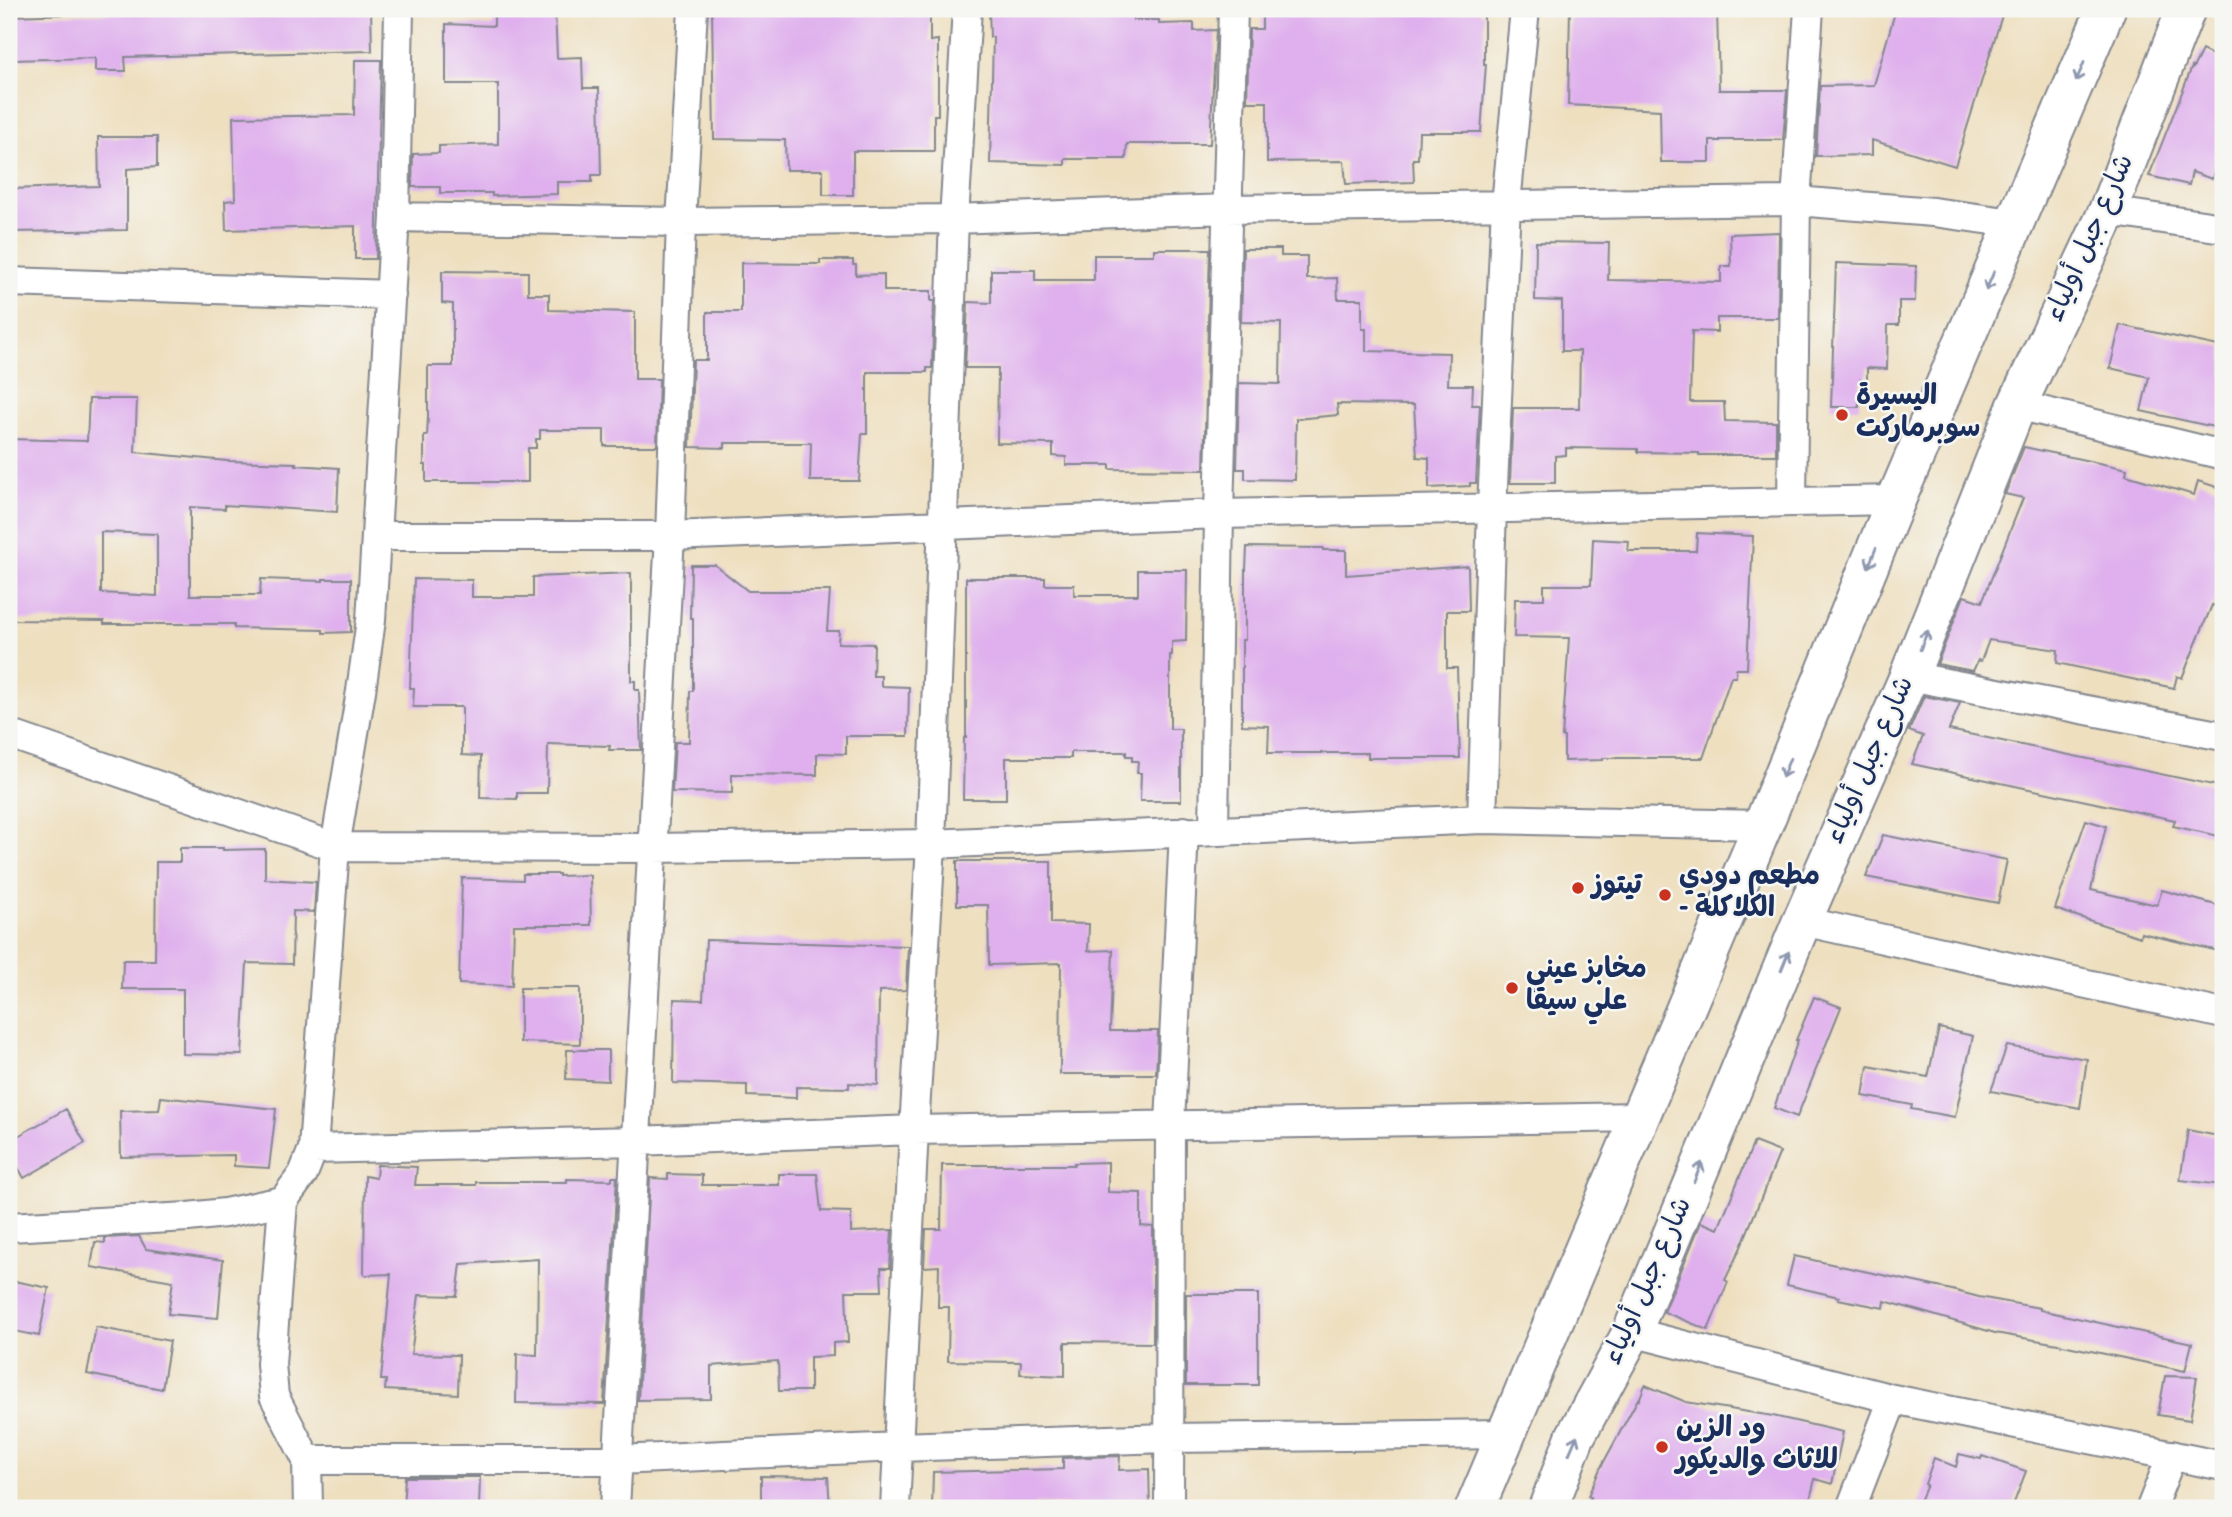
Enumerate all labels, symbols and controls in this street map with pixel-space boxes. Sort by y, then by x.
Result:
one-way arrow [2072,60,2085,82]
street label: شارع جبل أولياء [2037,149,2147,329]
one-way arrow [1983,269,1996,291]
place label: اليسيرة سوبرماركت [1856,379,1981,451]
marker: اليسيرة سوبرماركت [1834,407,1850,423]
one-way arrow [1865,546,1878,568]
one-way arrow [1918,630,1931,651]
street label: شارع جبل أولياء [1817,671,1927,851]
one-way arrow [1779,757,1792,779]
place label: مطعم دودي - الكلاكلة [1679,859,1820,931]
place label: تيتوز [1589,868,1643,908]
marker: تيتوز [1570,880,1586,896]
marker: مطعم دودي - الكلاكلة [1657,887,1673,903]
one-way arrow [1779,951,1792,973]
place label: مخابز عيني علي سيقا [1526,952,1647,1025]
marker: مخابز عيني علي سيقا [1504,980,1520,996]
one-way arrow [1693,1161,1706,1183]
street label: شارع جبل أولياء [1595,1192,1705,1372]
place label: ود الزين للاثاث والديكور [1673,1411,1838,1483]
one-way arrow [1567,1435,1580,1456]
marker: ود الزين للاثاث والديكور [1654,1439,1670,1455]

